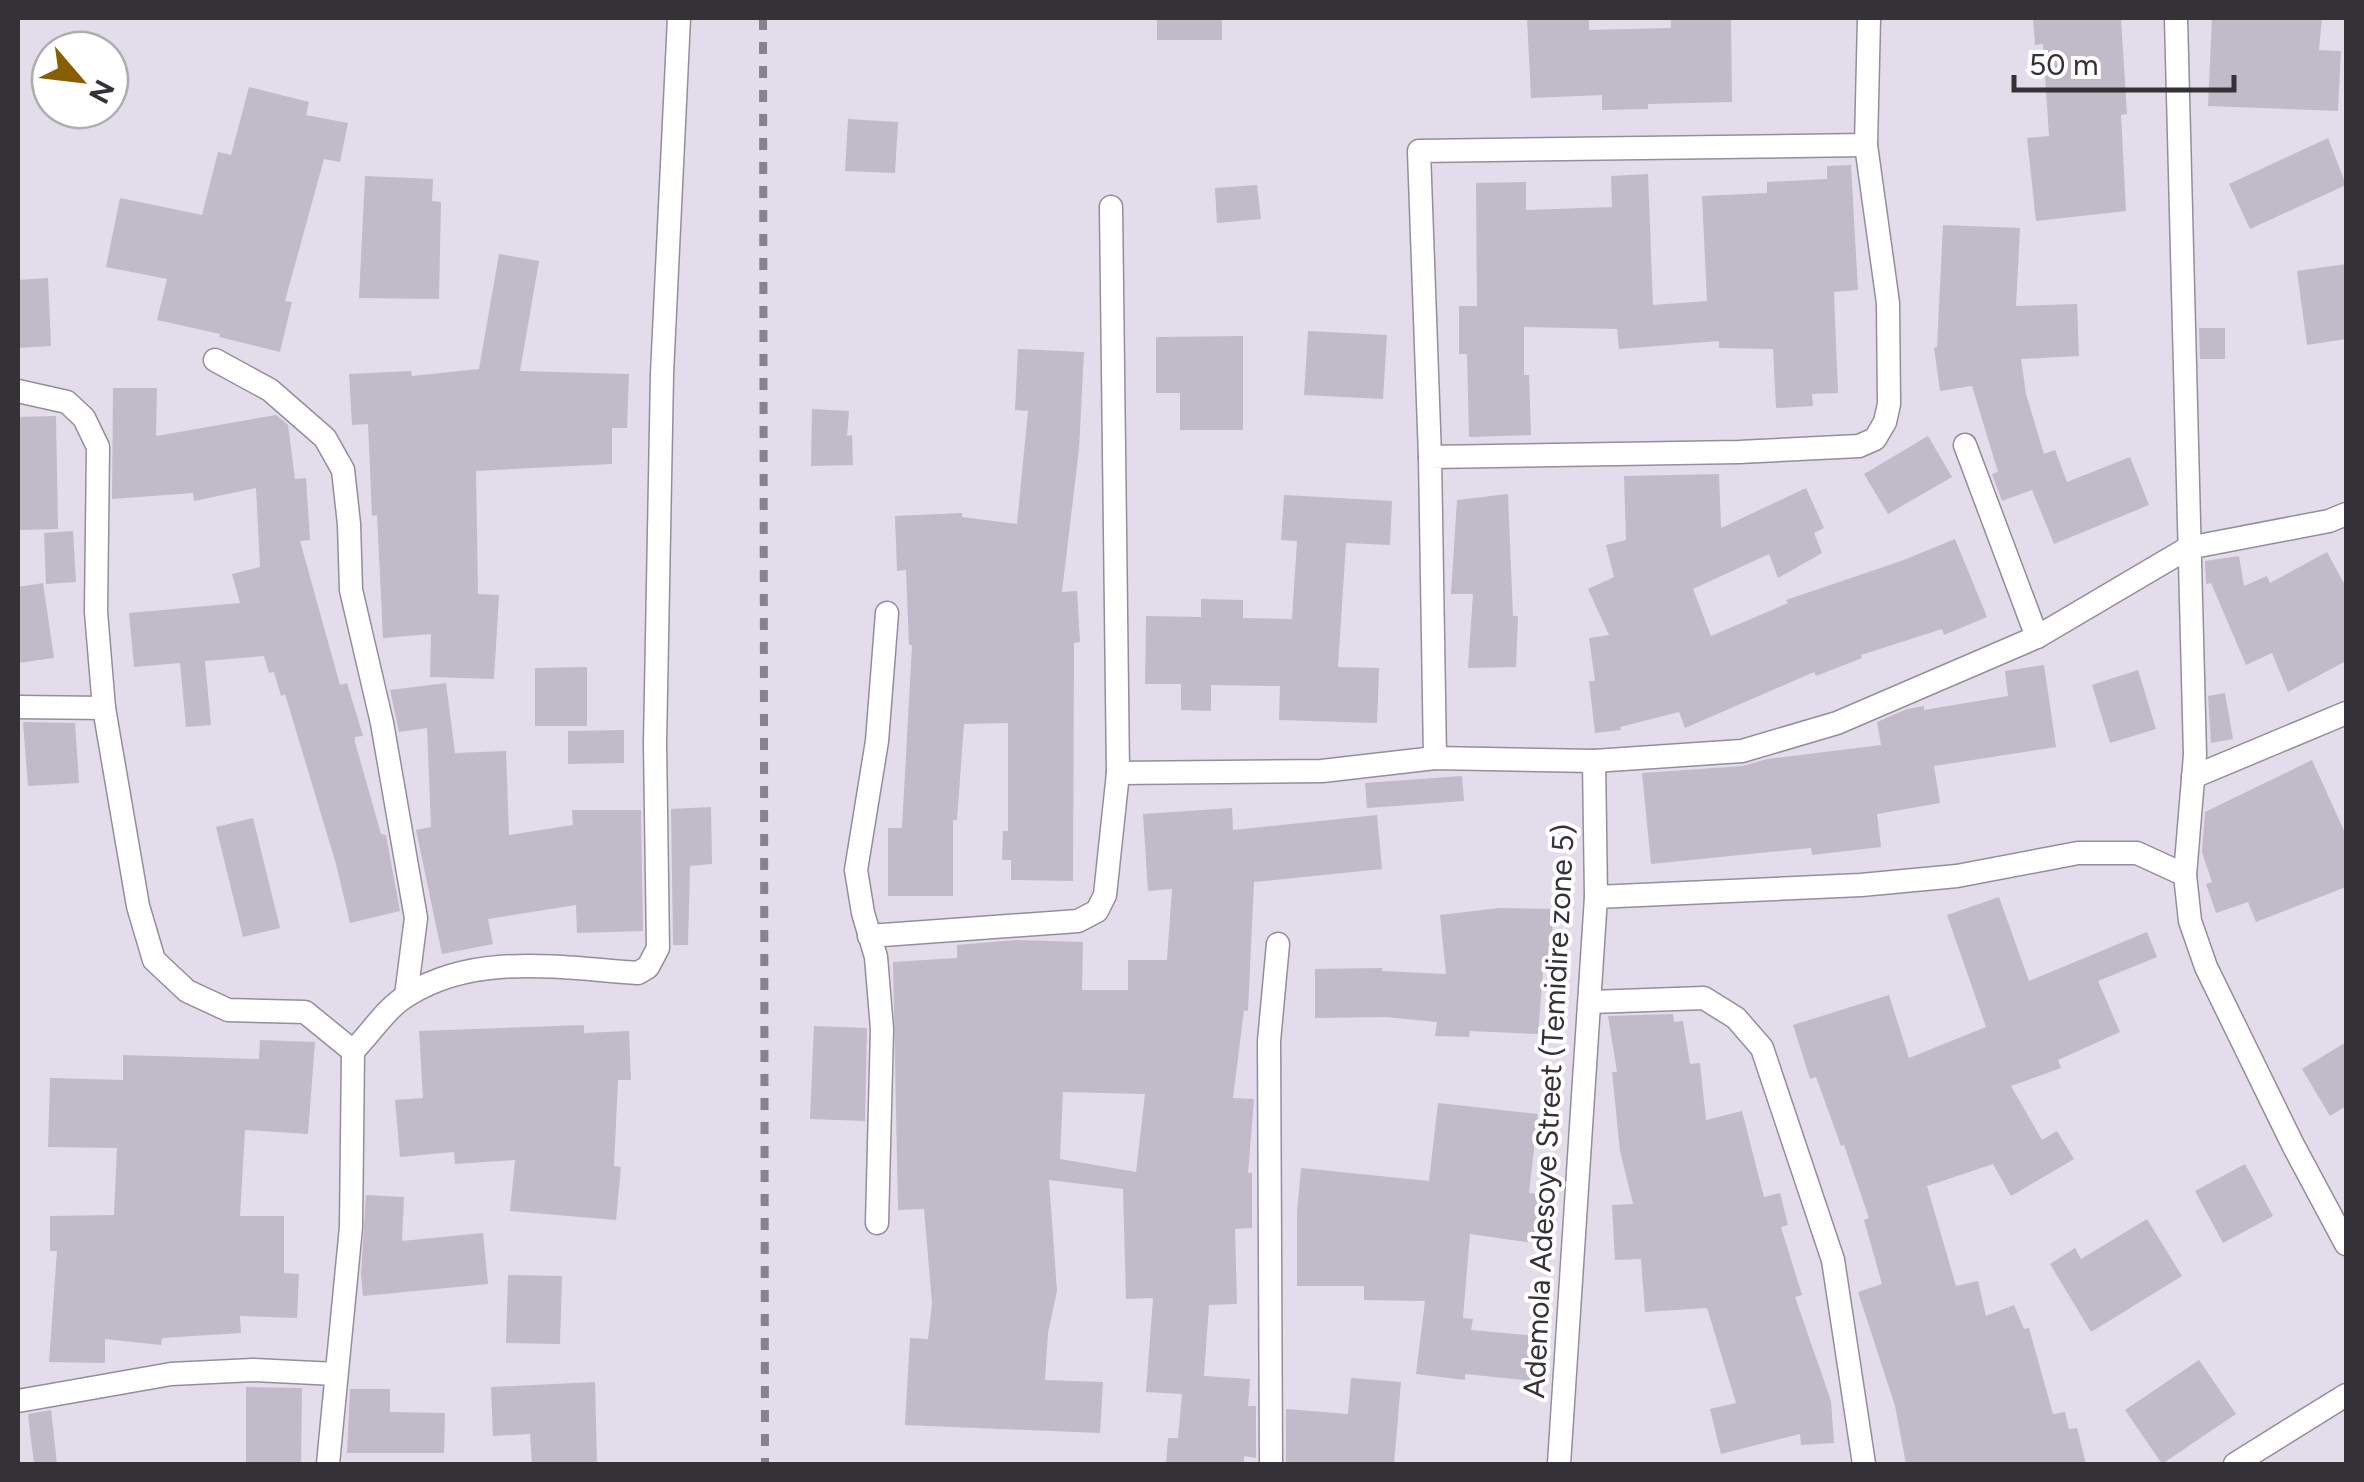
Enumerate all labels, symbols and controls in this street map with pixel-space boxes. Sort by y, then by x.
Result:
north arrow [30,30,130,130]
scale bar [2014,30,2234,92]
text: 50 m [2029,46,2098,83]
text: N [82,74,122,109]
street label: Ademola Adesoye Street (Temidire zone 5) [1515,823,1582,1399]

